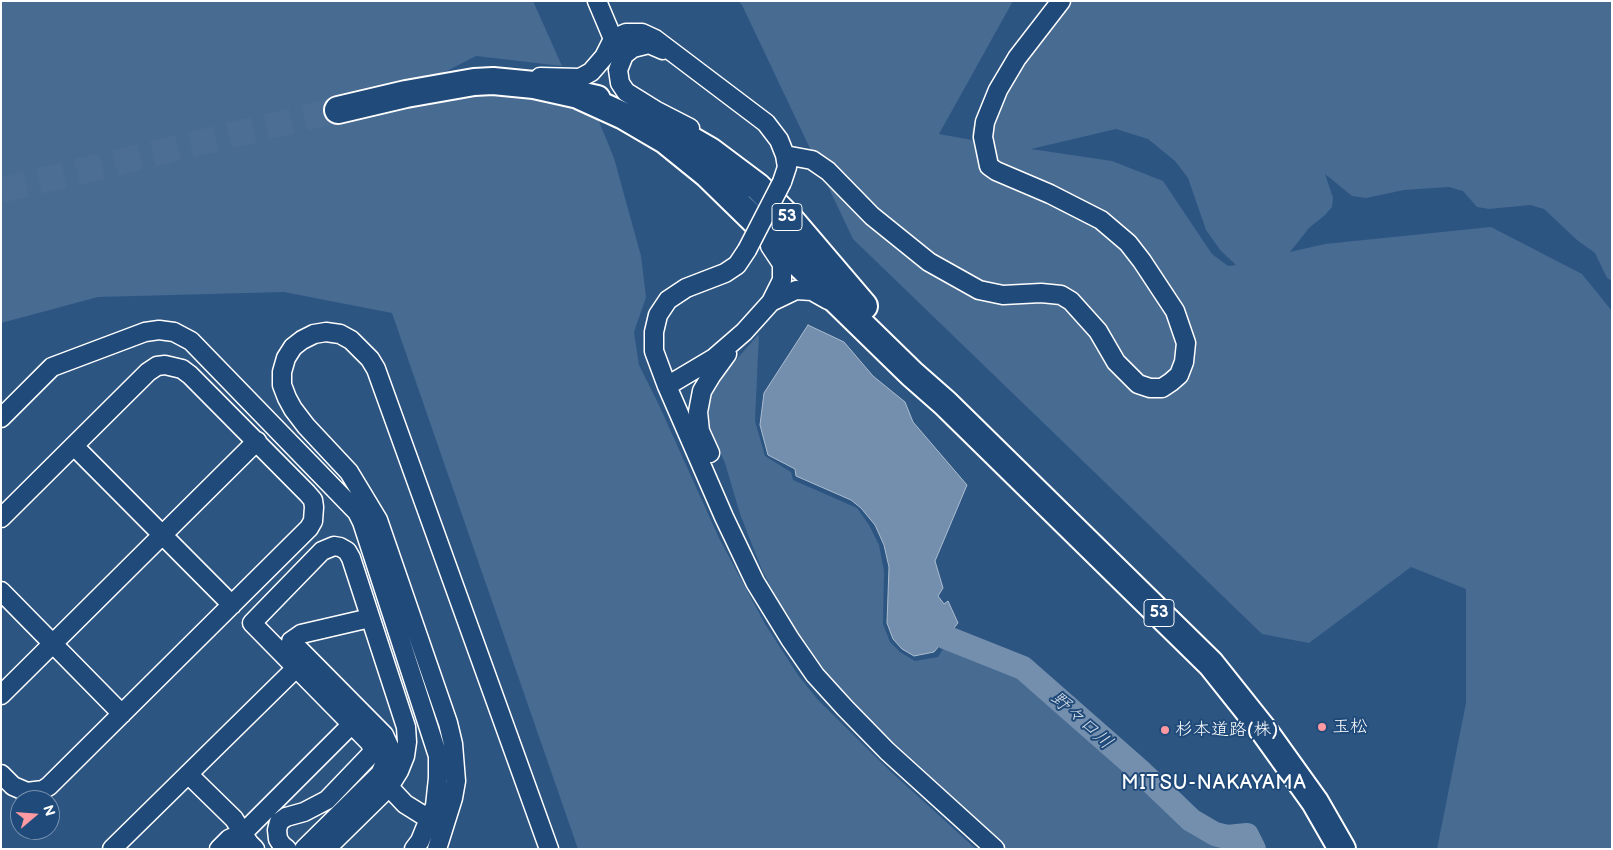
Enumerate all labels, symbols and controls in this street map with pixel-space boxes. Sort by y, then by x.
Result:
road number: 53 [772,203,802,230]
road number: 53 [1144,600,1174,626]
water label: 野々口川 [1045,687,1117,755]
place label: 玉松 [1332,716,1368,738]
place label: 杉本道路(株) [1175,719,1278,741]
marker: 玉松 [1316,721,1328,733]
marker: 杉本道路(株) [1159,724,1171,736]
district label: MITSU-NAKAYAMA [1119,772,1309,796]
north arrow [10,790,60,840]
text: N [39,803,58,818]

